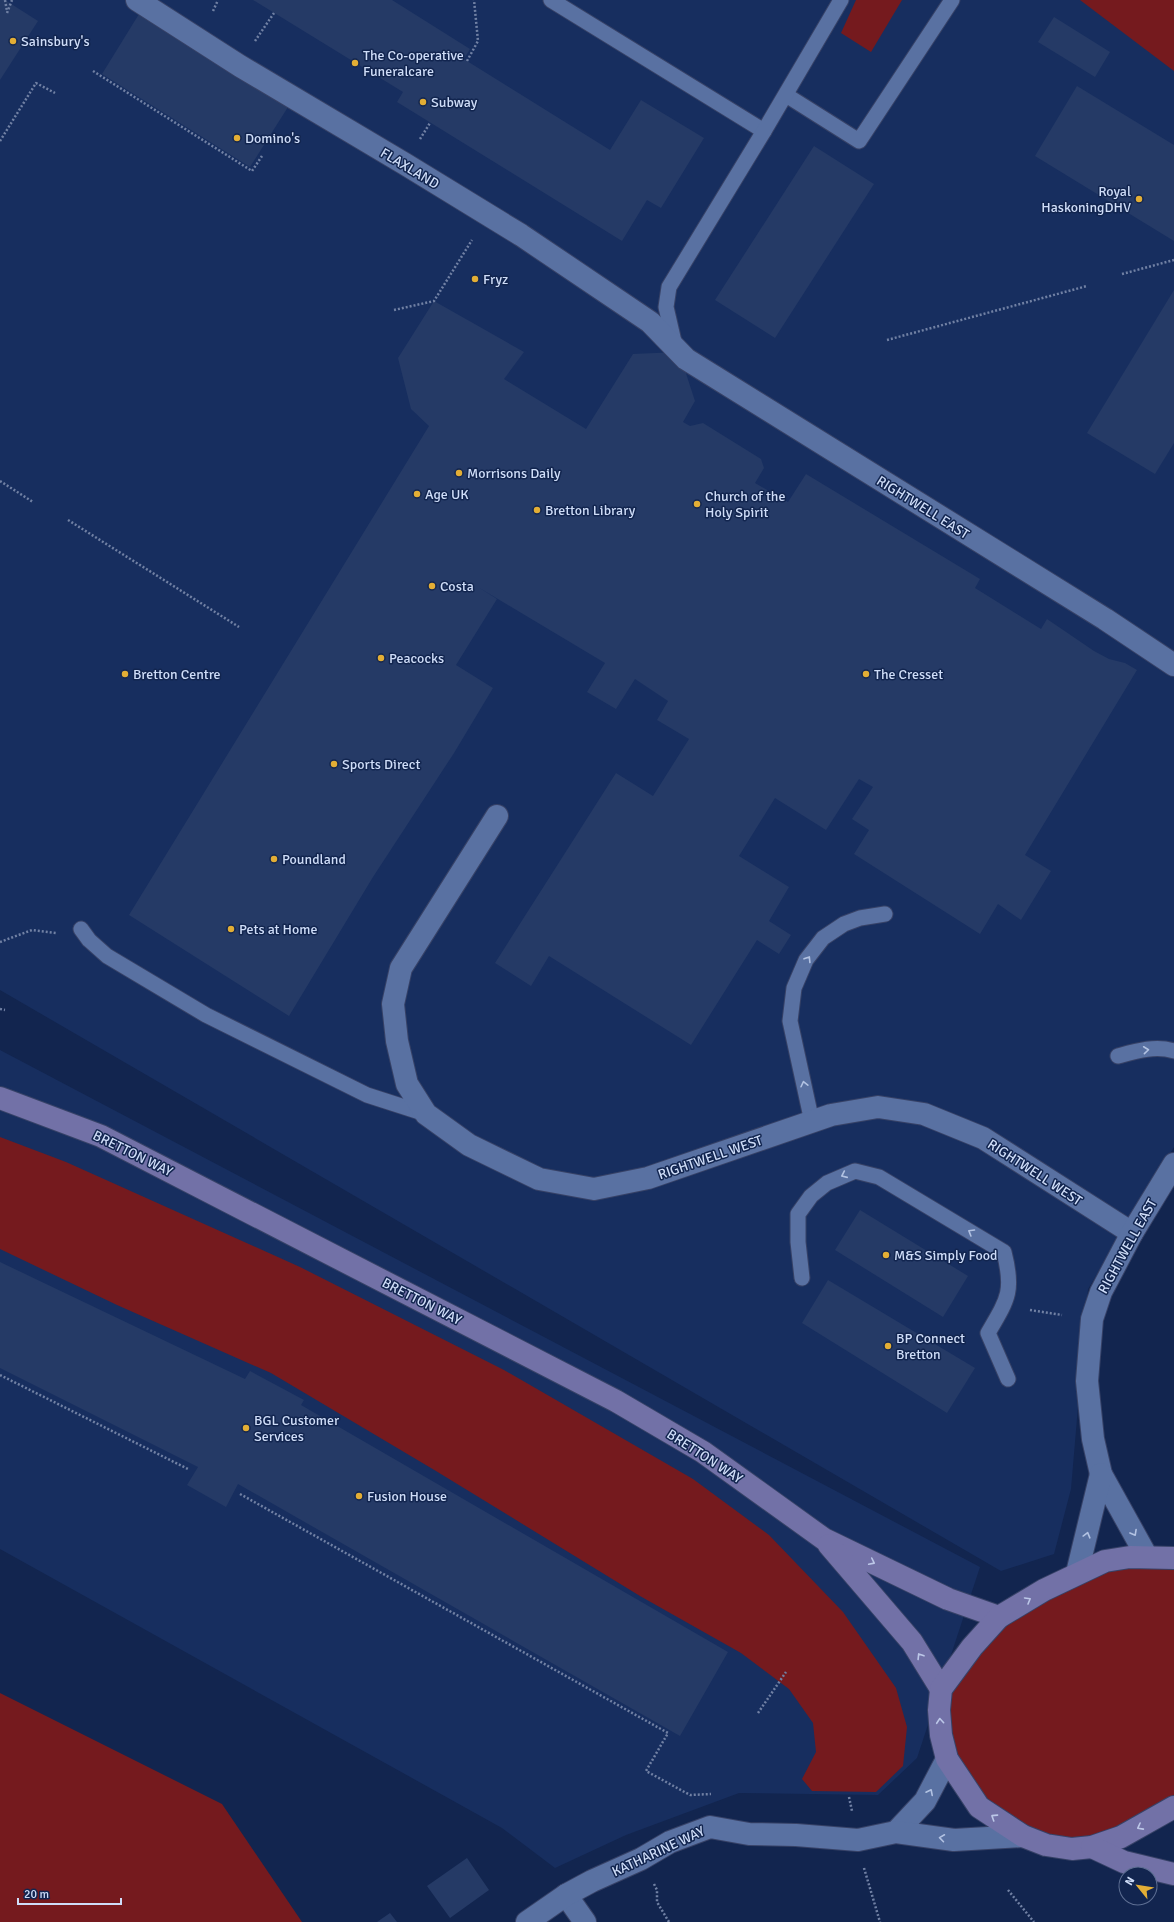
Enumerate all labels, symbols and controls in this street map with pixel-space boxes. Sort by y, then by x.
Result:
place label: Sainsbury's [21,33,90,50]
marker: Sainsbury's [8,36,18,46]
place label: The Co-operative Funeralcare [363,47,464,80]
marker: The Co-operative Funeralcare [350,58,360,68]
place label: Subway [431,94,478,111]
marker: Subway [418,97,428,107]
place label: Domino's [245,130,300,147]
marker: Domino's [232,133,242,143]
street label: FLAXLAND [377,144,442,193]
place label: Royal HaskoningDHV [1041,183,1131,216]
marker: Royal HaskoningDHV [1134,194,1144,204]
place label: Fryz [483,271,508,288]
marker: Fryz [470,274,480,284]
place label: Morrisons Daily [467,465,561,482]
marker: Morrisons Daily [454,468,464,478]
street label: RIGHTWELL EAST [873,472,972,543]
place label: Age UK [425,486,469,503]
place label: Church of the Holy Spirit [705,488,785,521]
marker: Age UK [412,489,422,499]
marker: Church of the Holy Spirit [692,499,702,509]
place label: Bretton Library [545,502,636,519]
marker: Bretton Library [532,505,542,515]
place label: Costa [440,578,474,595]
marker: Costa [427,581,437,591]
place label: Peacocks [389,650,444,667]
marker: Peacocks [376,653,386,663]
place label: Bretton Centre [133,666,221,683]
place label: The Cresset [874,666,943,683]
marker: Bretton Centre [120,669,130,679]
marker: The Cresset [861,669,871,679]
place label: Sports Direct [342,756,420,773]
marker: Sports Direct [329,759,339,769]
place label: Poundland [282,851,346,868]
marker: Poundland [269,854,279,864]
place label: Pets at Home [239,921,318,938]
marker: Pets at Home [226,924,236,934]
one-way arrow [803,956,811,963]
one-way arrow [1143,1046,1149,1055]
one-way arrow [800,1081,808,1087]
street label: BRETTON WAY [90,1127,176,1180]
street label: RIGHTWELL WEST [656,1132,765,1183]
street label: RIGHTWELL WEST [984,1136,1085,1209]
one-way arrow [840,1171,847,1179]
street label: RIGHTWELL EAST [1094,1196,1161,1297]
one-way arrow [968,1230,975,1237]
place label: M&S Simply Food [894,1247,997,1264]
marker: M&S Simply Food [881,1250,891,1260]
street label: BRETTON WAY [379,1274,464,1329]
place label: BP Connect Bretton [896,1330,965,1363]
marker: BP Connect Bretton [883,1341,893,1351]
place label: BGL Customer Services [254,1412,340,1445]
marker: BGL Customer Services [241,1423,251,1433]
street label: BRETTON WAY [664,1426,746,1487]
place label: Fusion House [367,1488,447,1505]
marker: Fusion House [354,1491,364,1501]
one-way arrow [1130,1529,1137,1536]
one-way arrow [1083,1532,1091,1538]
one-way arrow [867,1557,875,1565]
one-way arrow [1024,1597,1031,1604]
one-way arrow [918,1653,925,1660]
one-way arrow [935,1718,944,1724]
one-way arrow [925,1788,933,1796]
one-way arrow [991,1814,998,1822]
one-way arrow [1137,1822,1145,1829]
street label: KATHARINE WAY [609,1823,707,1880]
one-way arrow [939,1834,945,1843]
north arrow [1118,1866,1158,1906]
text: N [1122,1875,1137,1888]
scale bar [18,1880,121,1906]
text: 20 m [24,1887,49,1902]

